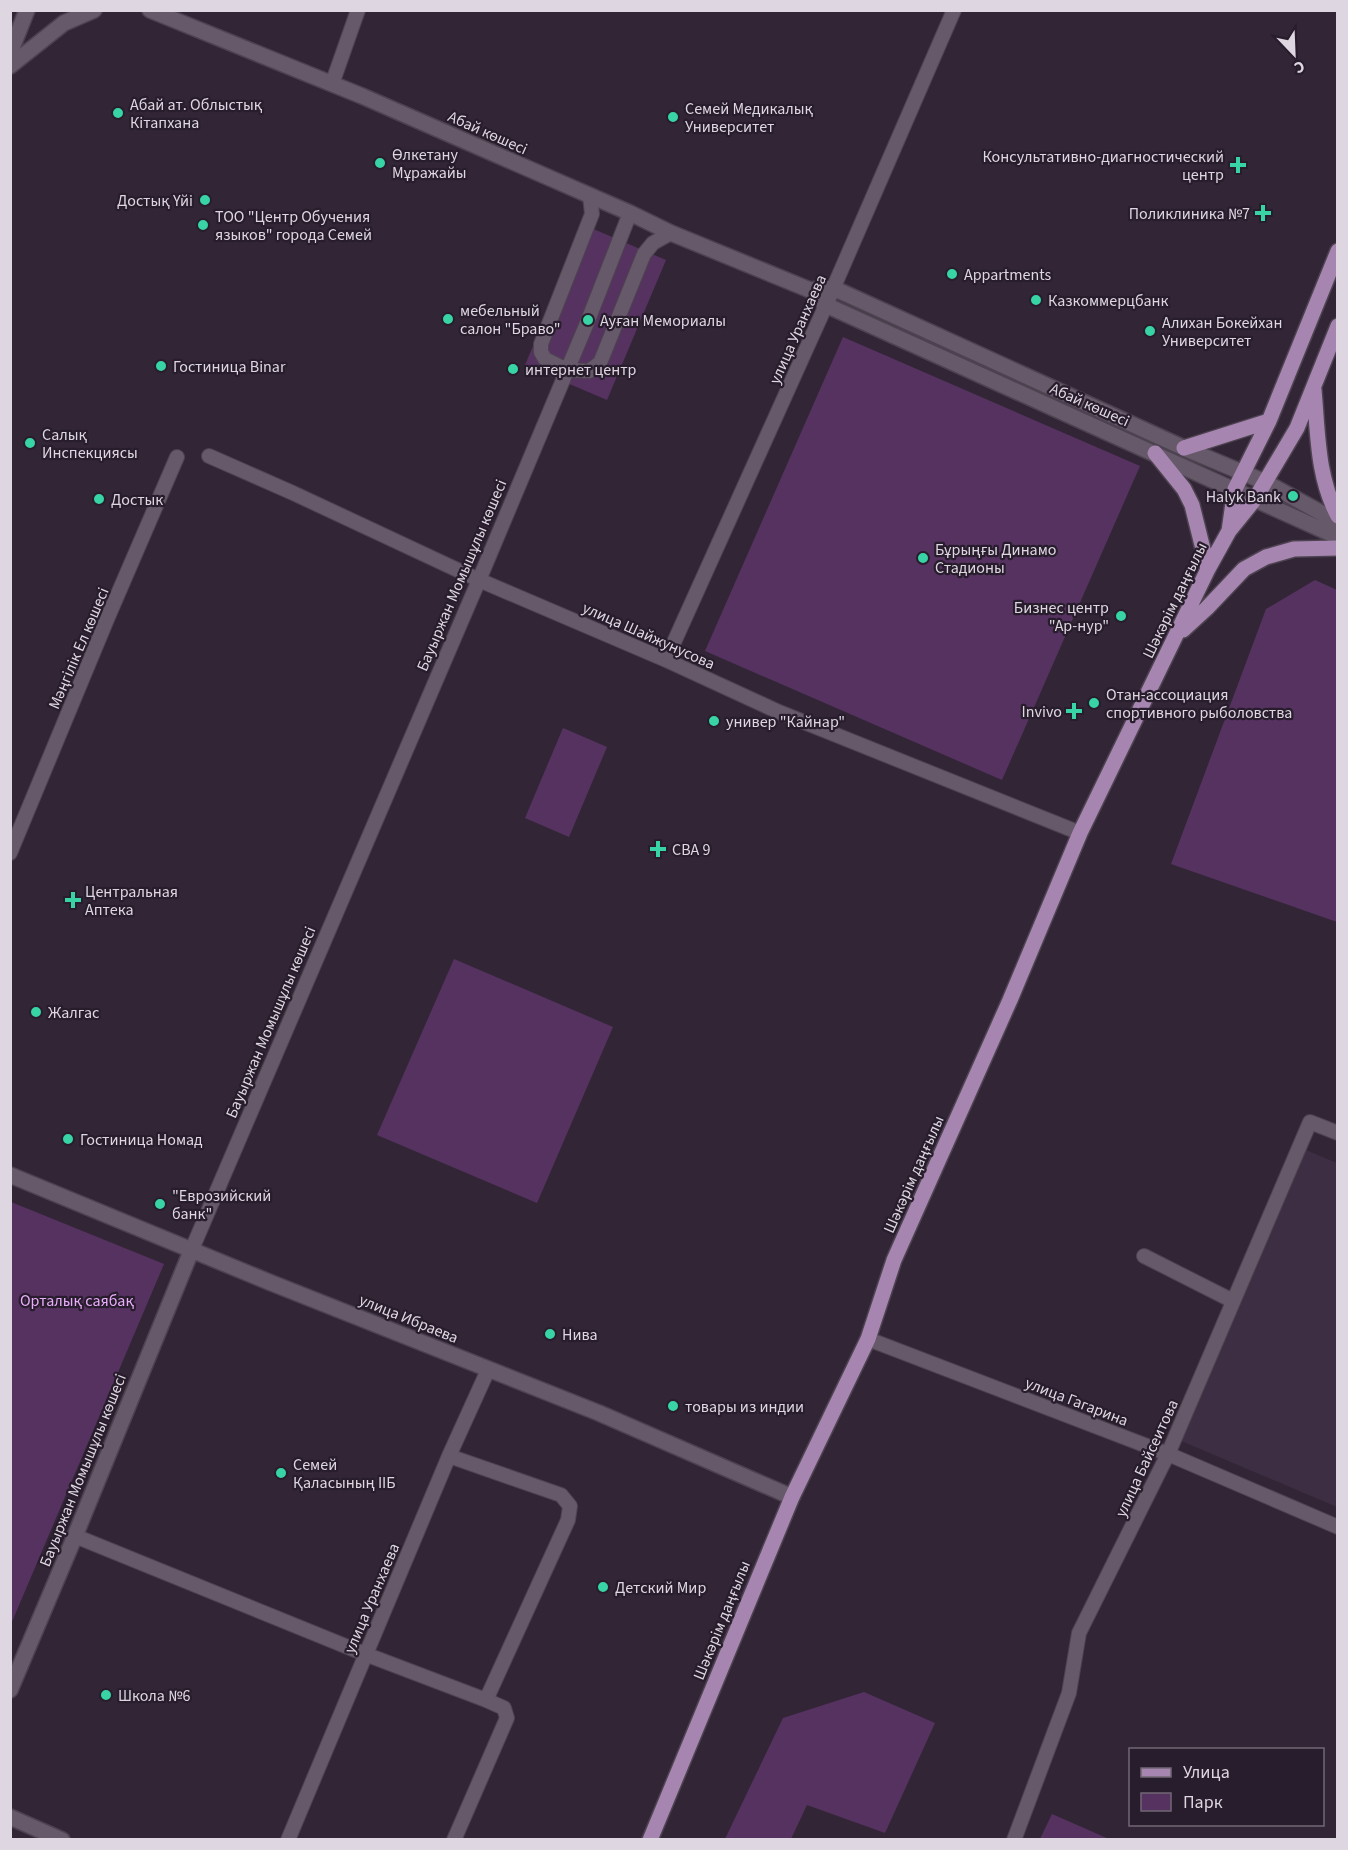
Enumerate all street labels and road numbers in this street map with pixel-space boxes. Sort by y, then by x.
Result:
street label: Абай көшесі [444,106,531,160]
street label: улица Уранхаева [764,271,832,388]
street label: Абай көшесі [1046,378,1133,432]
street label: Бауыржан Момышұлы көшесі [412,476,512,675]
street label: Шәкәрім даңғылы [1137,539,1213,662]
street label: Мәңгілік Ел көшесі [43,584,115,713]
street label: улица Шайжунусова [579,597,718,675]
street label: Бауыржан Момышұлы көшесі [221,923,321,1122]
street label: Шәкәрім даңғылы [878,1112,950,1237]
street label: улица Ибраева [356,1289,462,1349]
street label: Бауыржан Момышұлы көшесі [34,1371,132,1570]
street label: улица Гагарина [1022,1372,1131,1432]
street label: улица Байсеитова [1110,1396,1184,1521]
street label: улица Уранхаева [339,1540,405,1657]
street label: Шәкәрім даңғылы [688,1558,756,1683]

